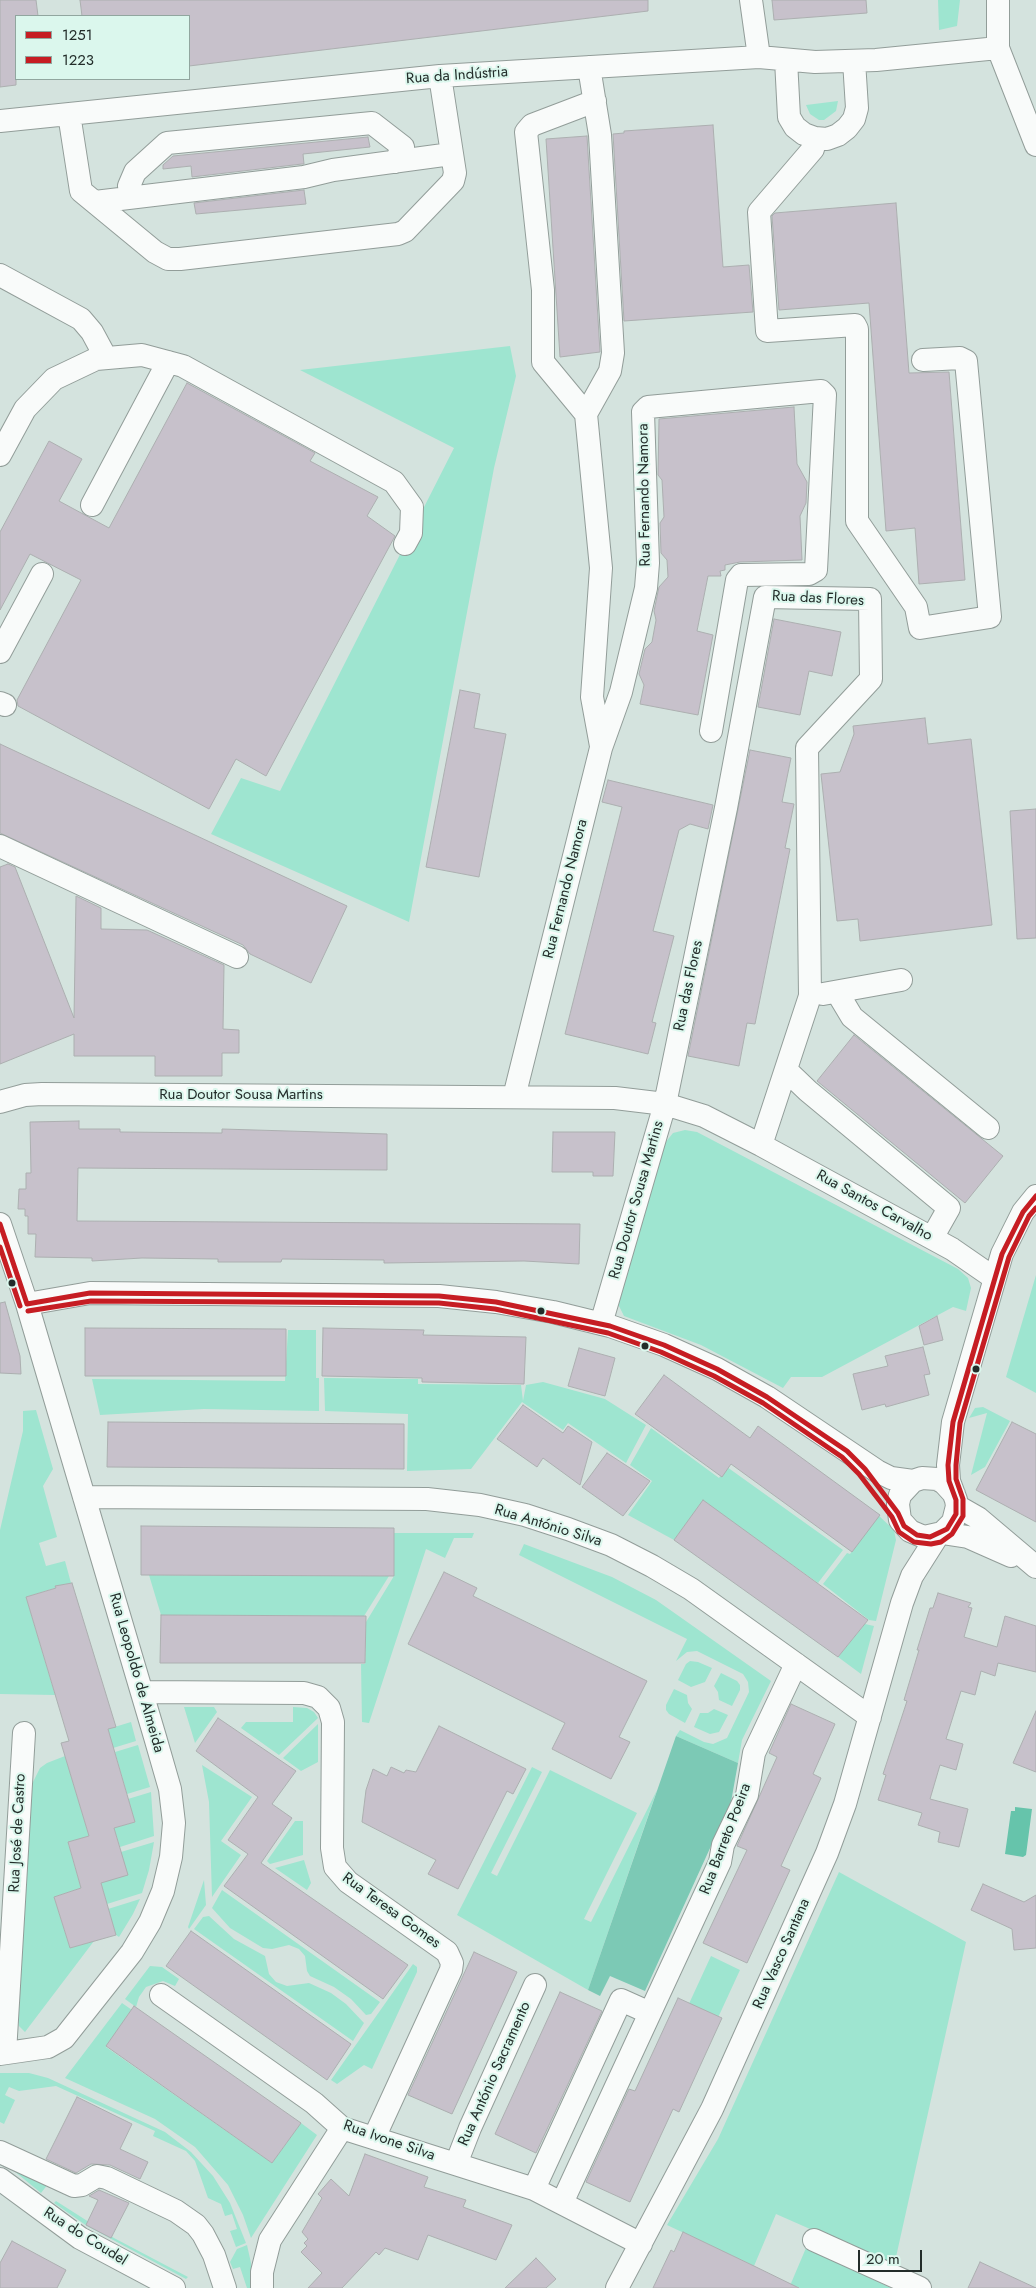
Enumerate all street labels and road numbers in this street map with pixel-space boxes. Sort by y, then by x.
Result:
street label: Rua da Indústria [405,63,509,89]
street label: Rua Fernando Namora [635,423,655,567]
street label: Rua das Flores [772,588,864,610]
street label: Rua Fernando Namora [540,817,592,961]
street label: Rua das Flores [671,939,707,1033]
street label: Rua Doutor Sousa Martins [159,1086,323,1104]
street label: Rua Doutor Sousa Martins [606,1119,668,1281]
street label: Rua Santos Carvalho [813,1167,935,1245]
street label: Rua António Silva [492,1501,604,1551]
street label: Rua Leopoldo de Almeida [105,1591,167,1755]
street label: Rua José de Castro [6,1773,30,1893]
street label: Rua Barreto Poeira [697,1781,755,1897]
street label: Rua Teresa Gomes [338,1869,444,1953]
street label: Rua Vasco Santana [750,1896,814,2012]
street label: Rua António Sacramento [455,1999,535,2149]
street label: Rua Ivone Silva [341,2117,437,2165]
street label: Rua do Coudel [40,2204,130,2270]

